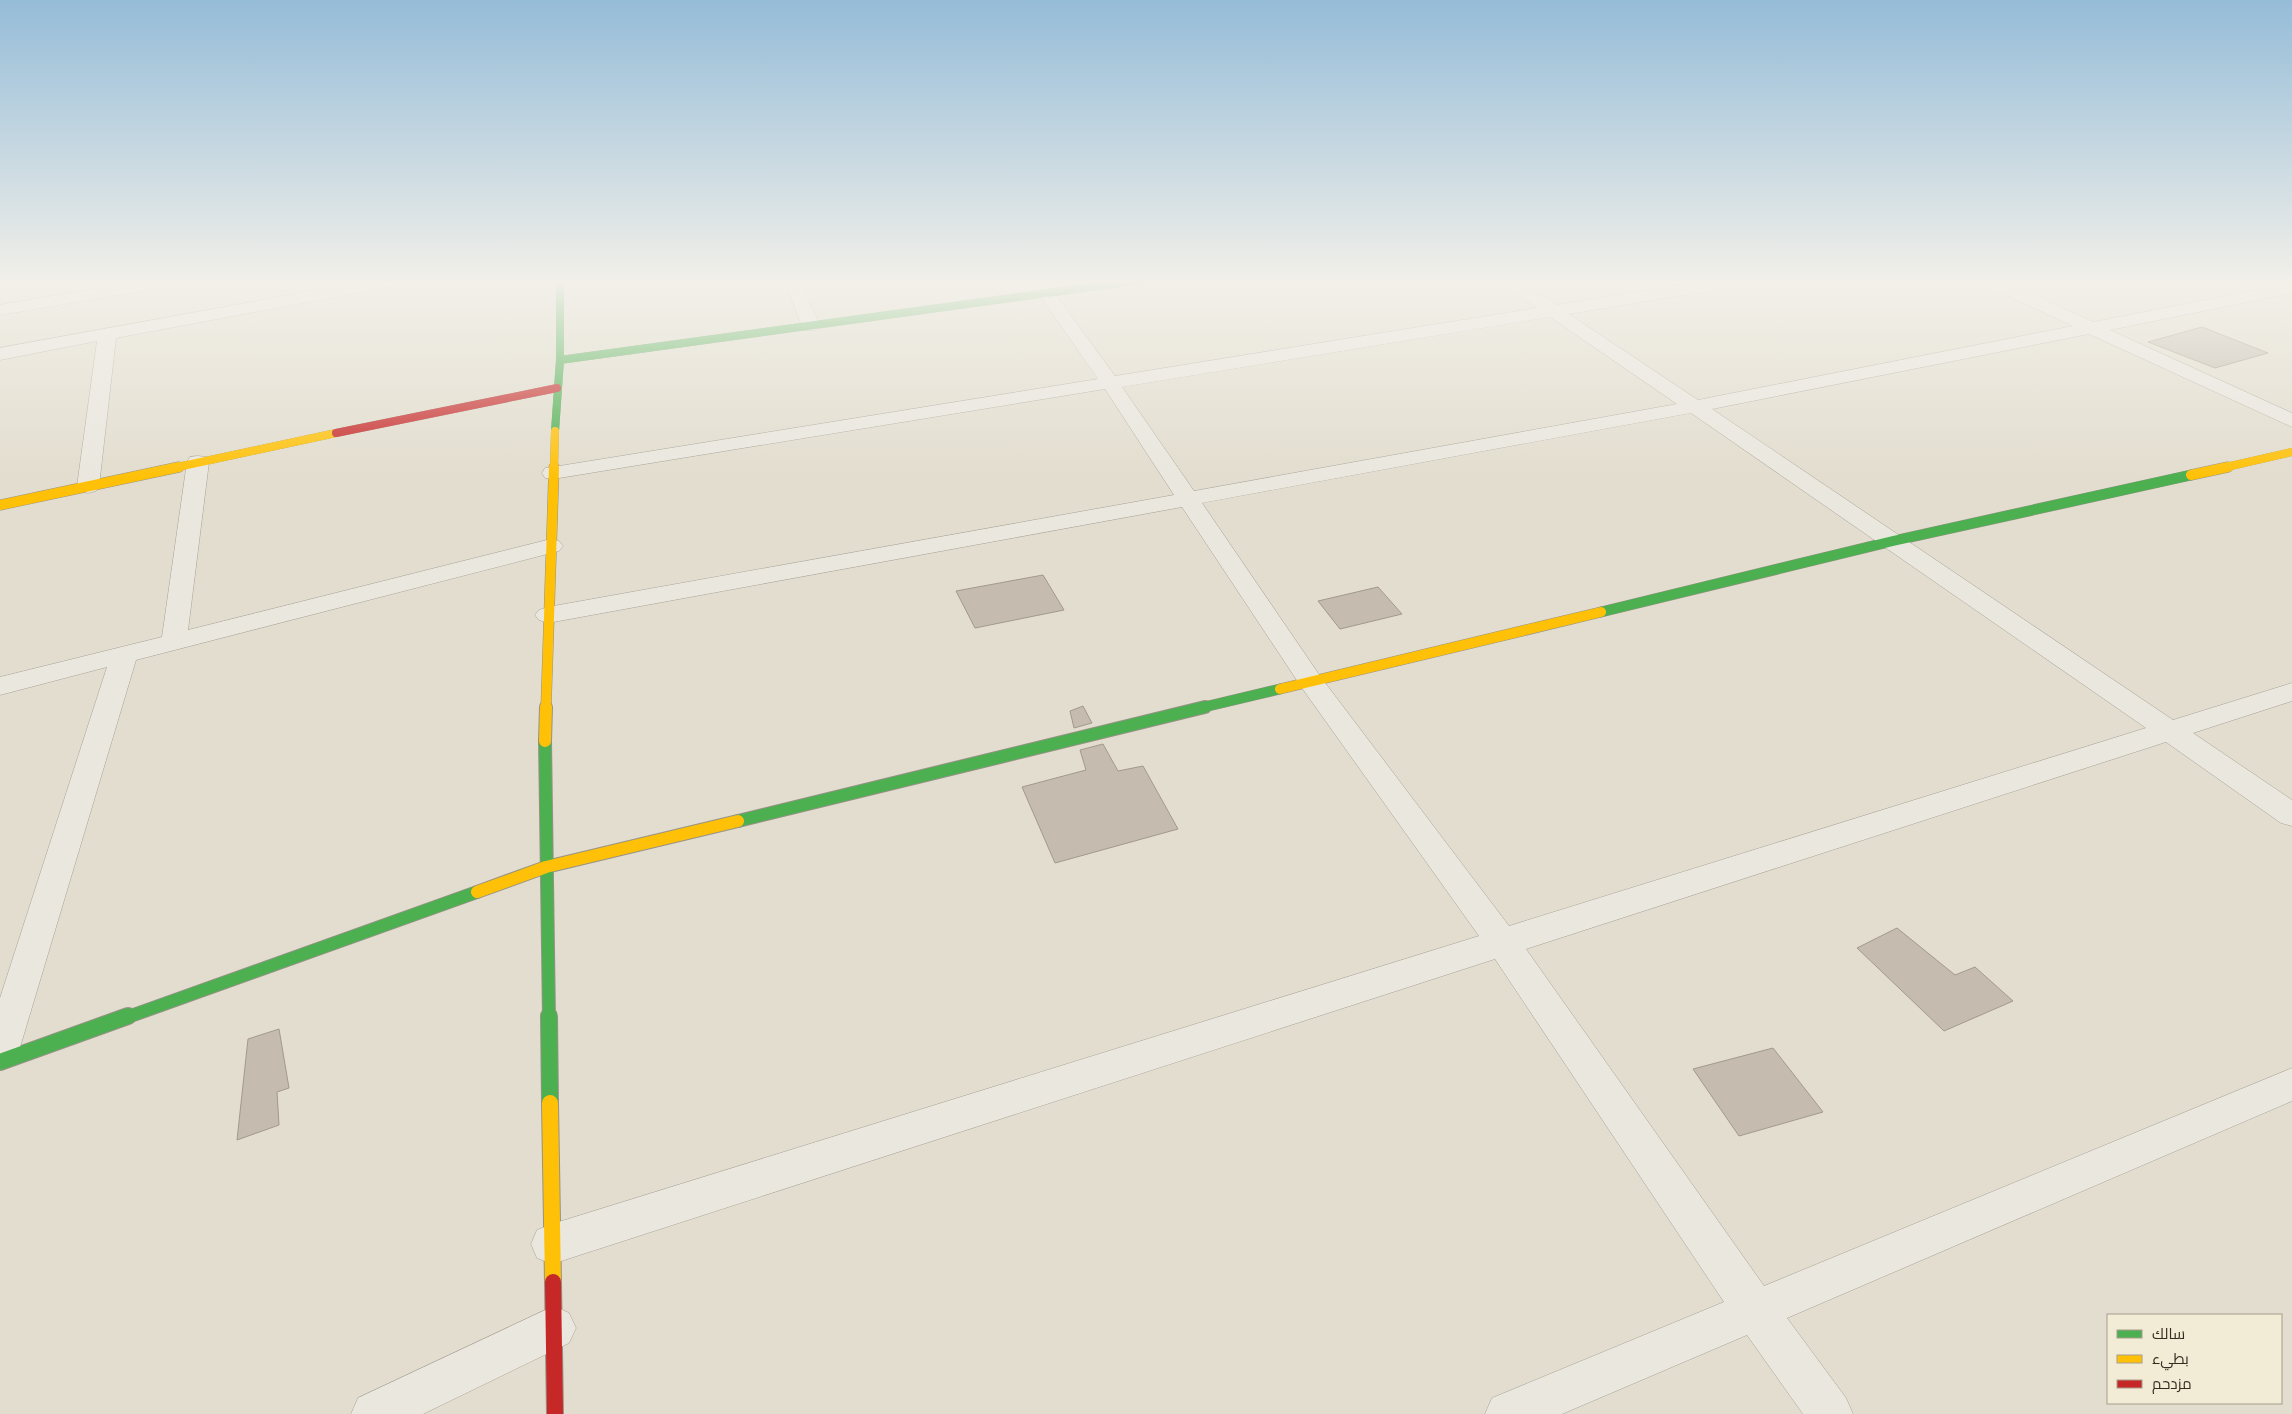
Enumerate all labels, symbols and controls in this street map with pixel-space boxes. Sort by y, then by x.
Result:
legend [2107,1314,2282,1404]
text: سالك [2152,1326,2185,1342]
text: بطيء [2152,1351,2189,1371]
text: مزدحم [2152,1376,2192,1394]

